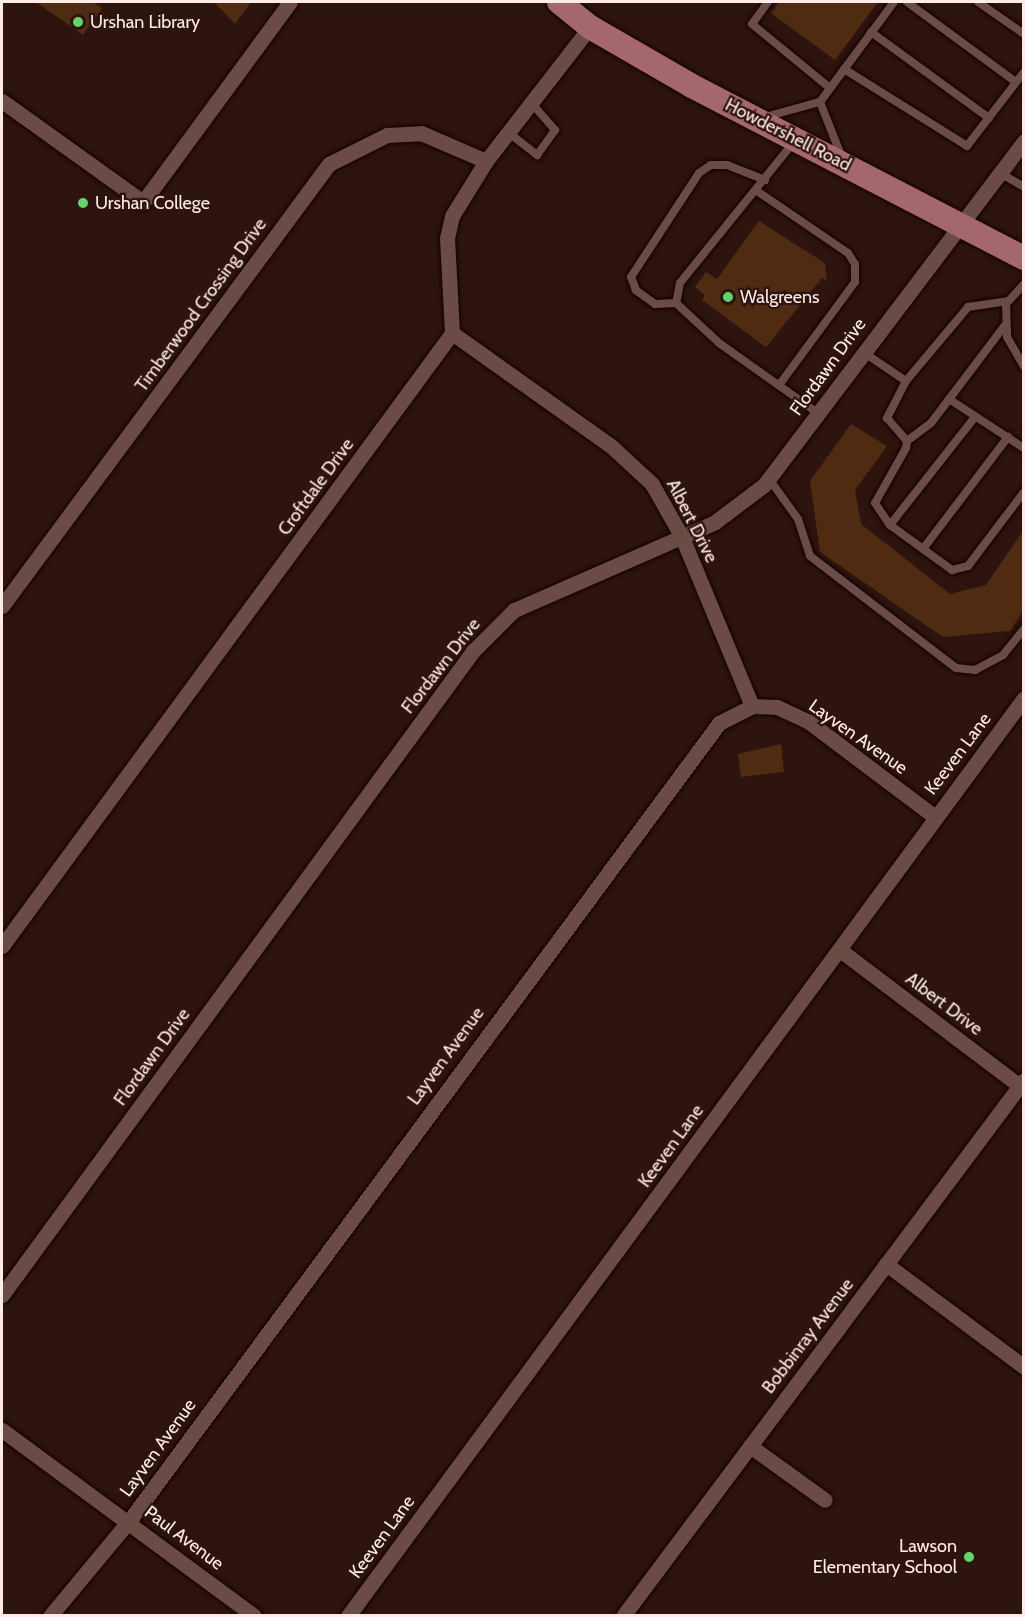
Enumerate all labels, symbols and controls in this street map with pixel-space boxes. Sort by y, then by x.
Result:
place label: Urshan Library [90,11,200,33]
marker: Urshan Library [71,15,85,29]
street label: Howdershell Road [722,94,854,176]
place label: Urshan College [95,192,210,214]
marker: Urshan College [76,196,90,210]
street label: Timberwood Crossing Drive [131,214,271,396]
place label: Walgreens [740,286,820,308]
marker: Walgreens [721,290,735,304]
street label: Flordawn Drive [786,314,870,420]
street label: Croftdale Drive [274,434,358,540]
street label: Albert Drive [662,476,722,566]
street label: Flordawn Drive [397,614,485,718]
street label: Layven Avenue [805,695,911,779]
street label: Keeven Lane [920,709,996,799]
street label: Albert Drive [901,968,987,1040]
street label: Layven Avenue [403,1003,489,1109]
street label: Flordawn Drive [110,1004,194,1110]
street label: Keeven Lane [634,1100,708,1192]
street label: Bobbinray Avenue [758,1274,858,1398]
street label: Layven Avenue [115,1395,201,1501]
street label: Keeven Lane [345,1491,419,1583]
street label: Paul Avenue [140,1501,228,1575]
place label: Lawson Elementary School [813,1536,957,1578]
marker: Lawson Elementary School [962,1550,976,1564]

